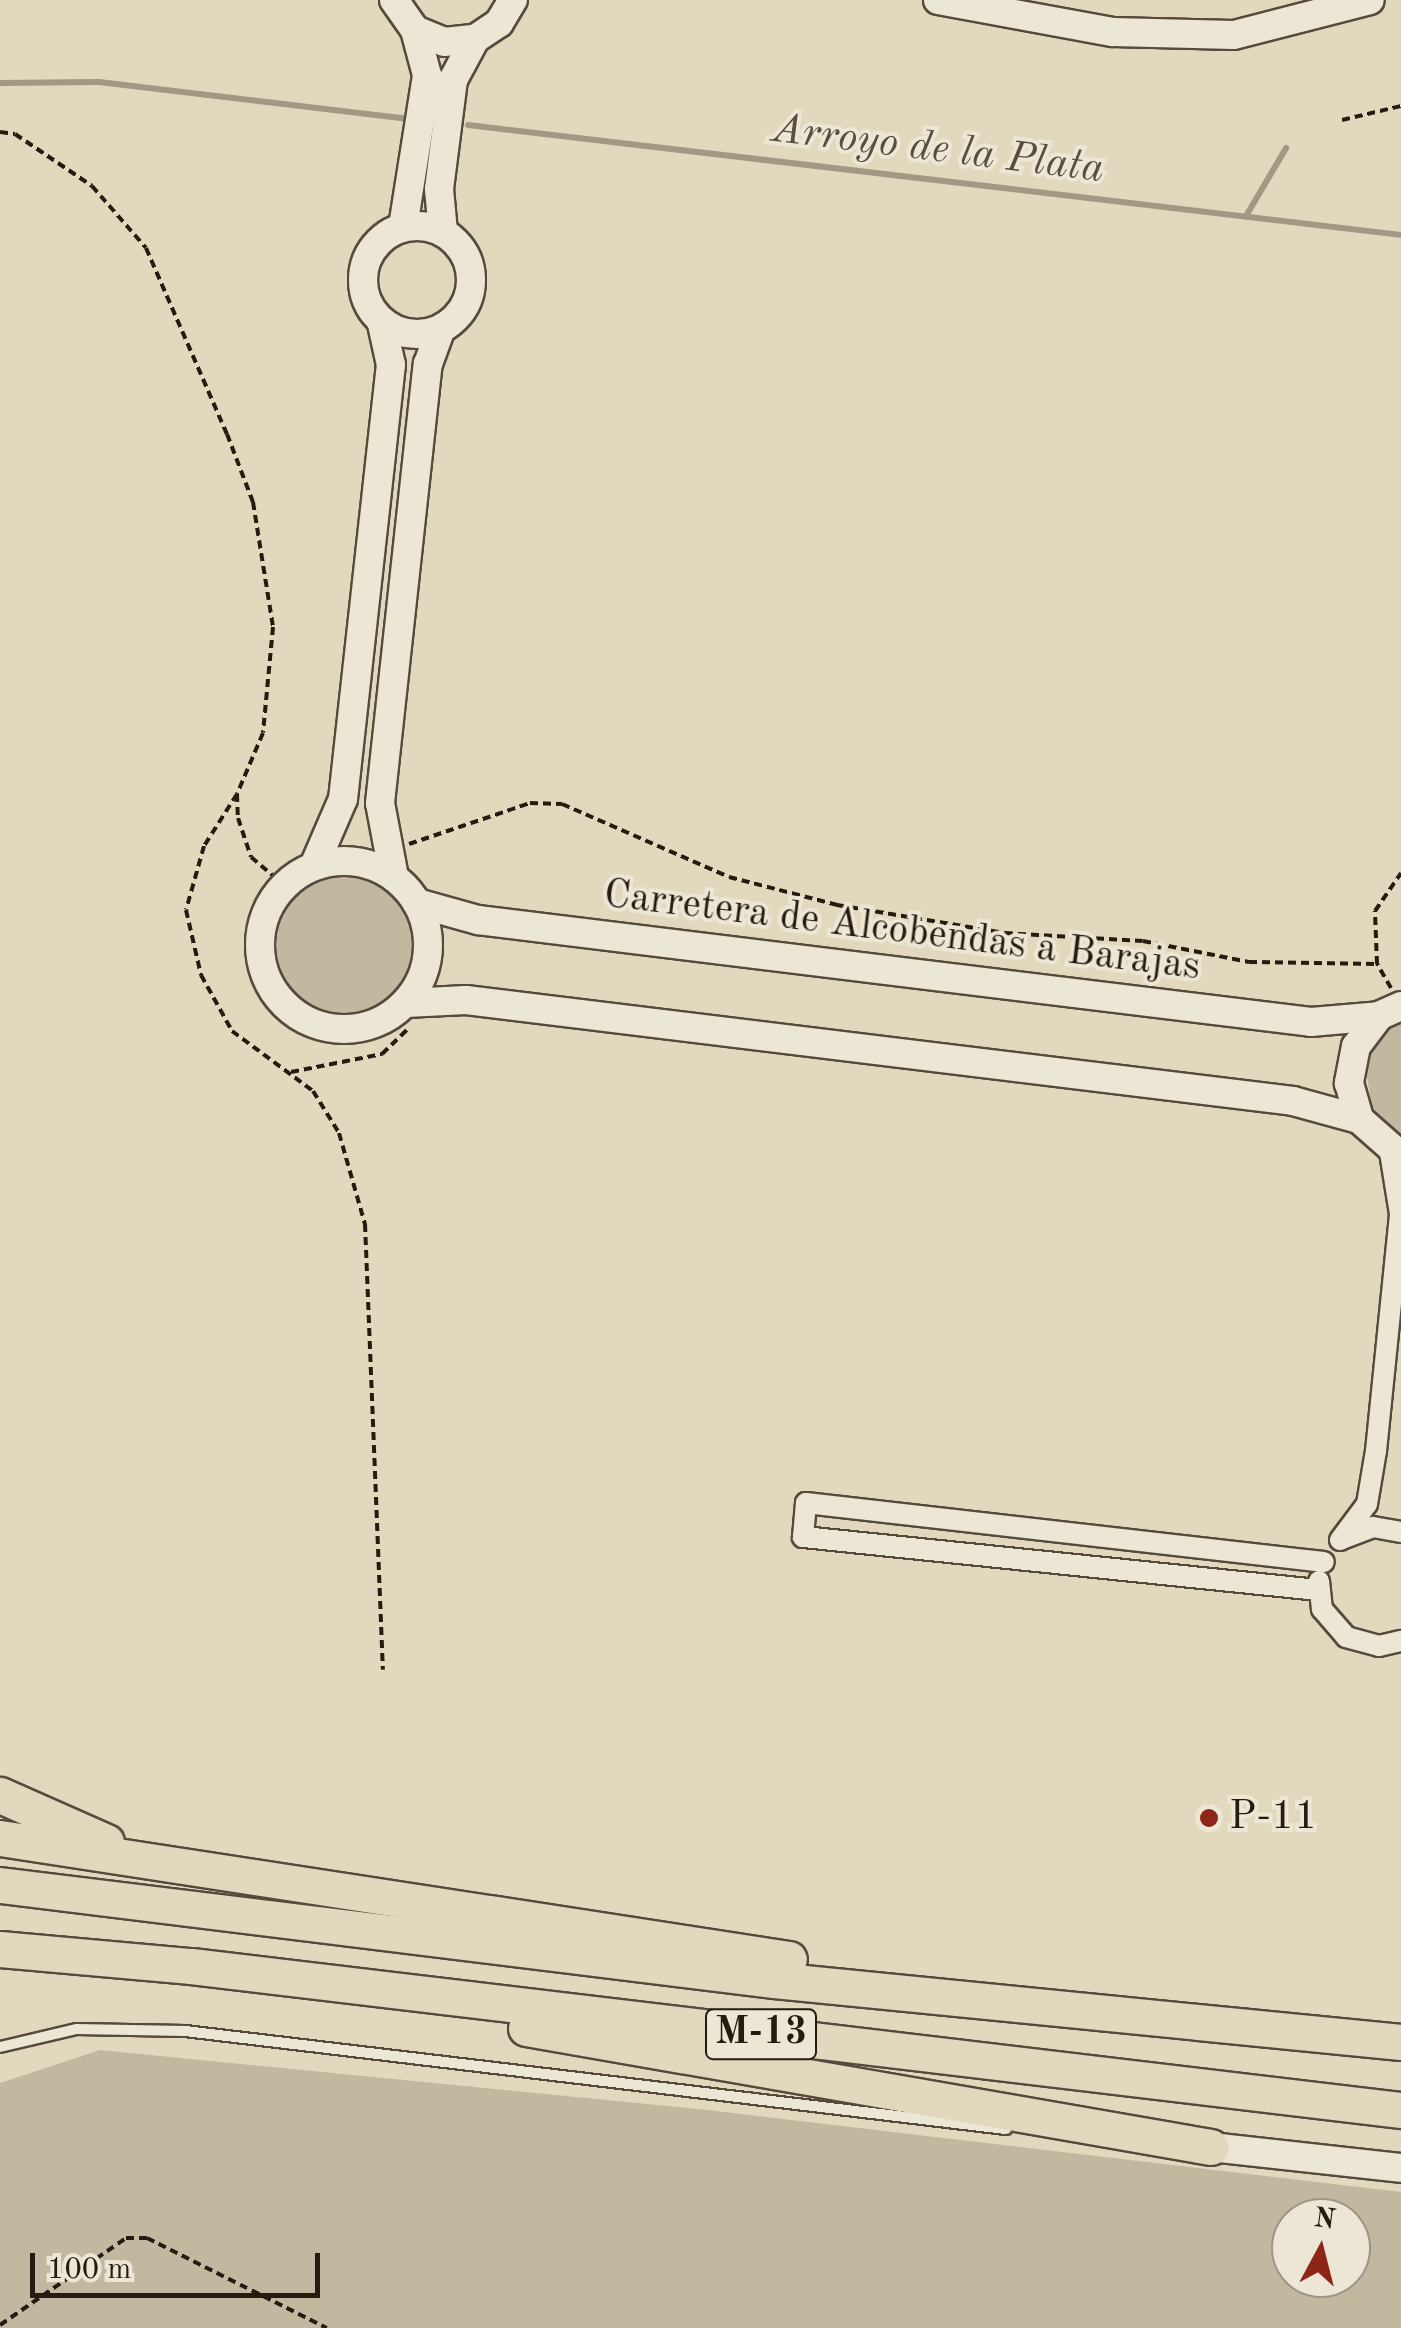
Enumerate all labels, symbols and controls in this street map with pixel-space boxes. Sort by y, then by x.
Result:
water label: Arroyo de la Plata [769,105,1107,195]
street label: Carretera de Alcobendas a Barajas [601,872,1203,992]
place label: P-11 [1229,1794,1317,1842]
marker: P-11 [1198,1807,1220,1829]
road number: M-13 [704,2001,818,2067]
north arrow [1271,2198,1371,2298]
text: N [1312,2205,1337,2235]
scale bar [35,2233,325,2295]
text: 100 m [47,2255,131,2285]

